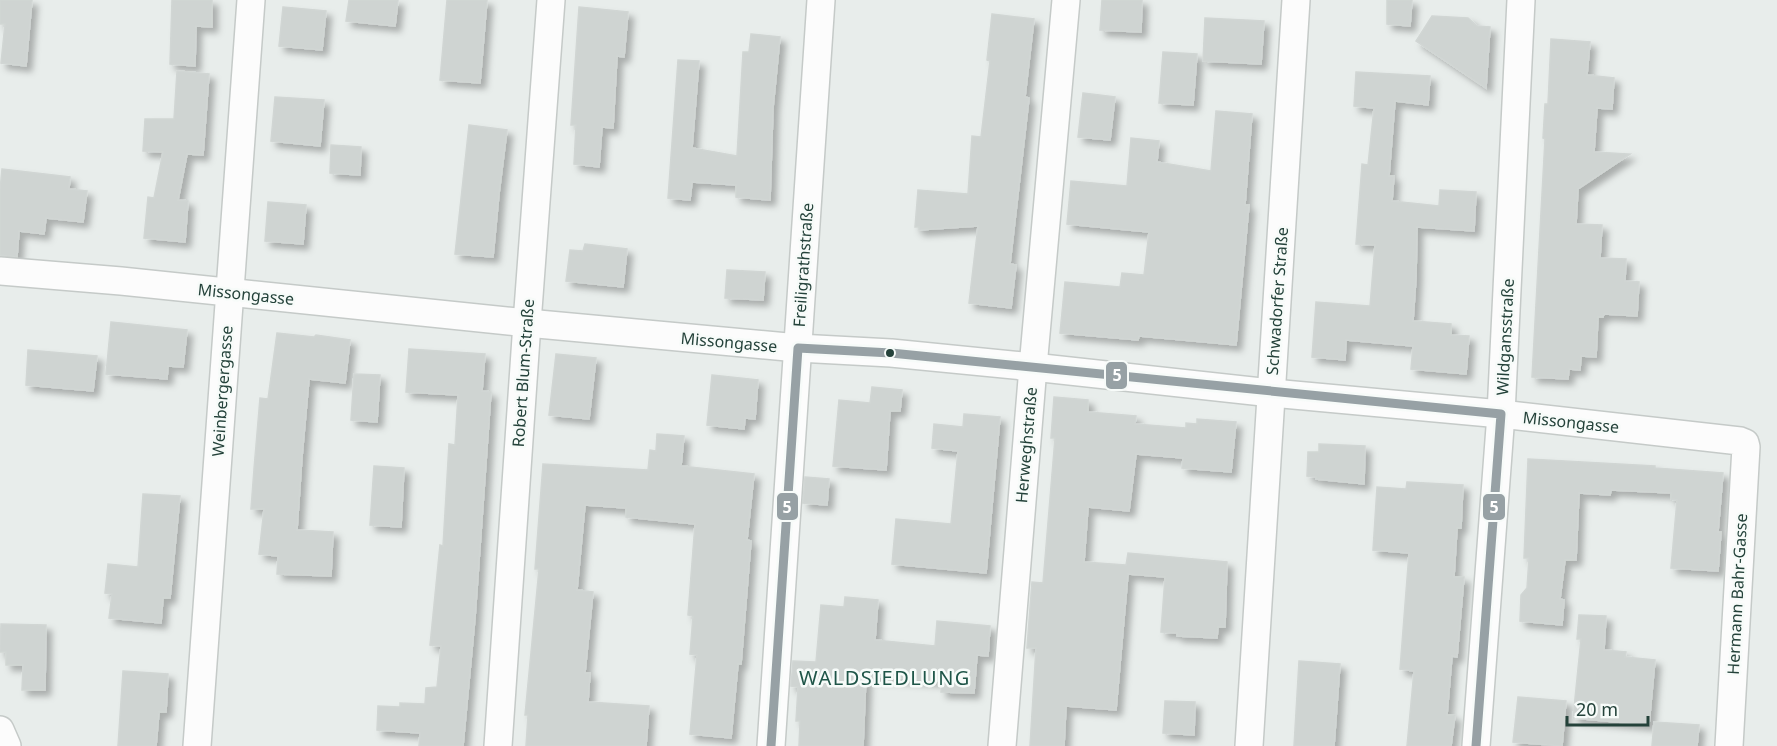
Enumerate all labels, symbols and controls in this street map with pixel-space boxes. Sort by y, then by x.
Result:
street label: Freiligrathstraße [788,202,818,328]
street label: Schwadorfer Straße [1261,226,1293,376]
street label: Missongasse [197,278,295,310]
street label: Wildgansstraße [1491,278,1519,396]
street label: Robert Blum-Straße [507,298,539,448]
street label: Weinbergergasse [206,325,238,457]
street label: Missongasse [680,327,778,357]
unlabelled marker [884,347,896,359]
line badge: 5 [1105,361,1128,390]
text: 5 [1112,364,1122,386]
street label: Herweghstraße [1010,386,1042,504]
street label: Missongasse [1522,406,1620,438]
line badge: 5 [776,492,799,521]
line badge: 5 [1482,493,1506,521]
text: 5 [782,496,792,518]
text: 5 [1489,496,1499,518]
street label: Hermann Bahr-Gasse [1722,513,1752,675]
district label: WALDSIEDLUNG [799,664,971,691]
scale bar [1567,689,1648,727]
text: 20 m [1576,697,1618,721]

